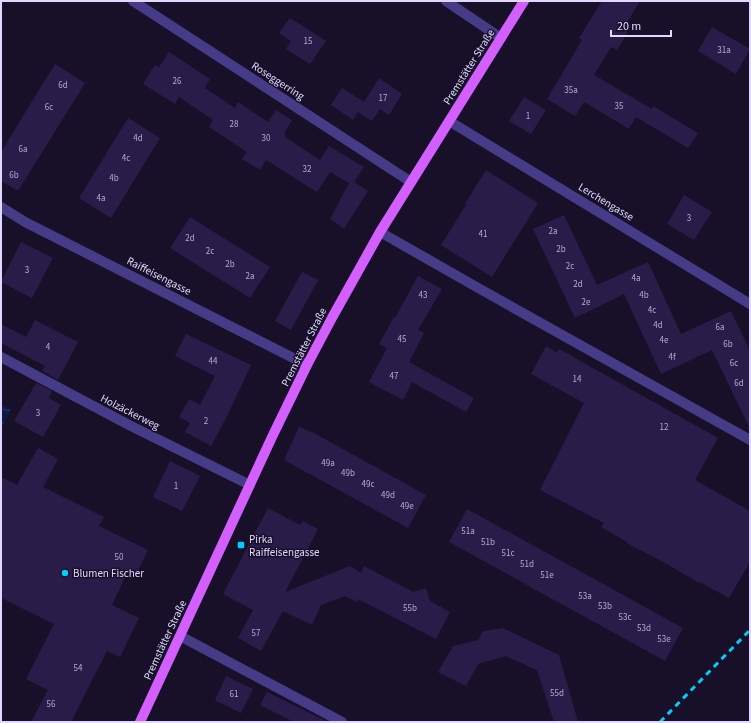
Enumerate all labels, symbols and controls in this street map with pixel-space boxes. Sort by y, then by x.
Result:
scale bar [611,12,671,38]
text: 20 m [617,18,641,35]
street label: Premstätter Straße [440,26,499,108]
house number: 15 [304,35,313,48]
house number: 31a [717,44,731,57]
street label: Roseggerring [249,58,308,104]
house number: 26 [173,75,182,88]
house number: 6d [58,79,68,92]
house number: 35a [564,84,578,97]
house number: 17 [379,92,388,105]
house number: 35 [615,100,624,113]
house number: 6c [45,101,53,114]
house number: 1 [526,110,530,123]
house number: 28 [230,118,239,131]
house number: 4d [133,132,143,145]
house number: 30 [262,132,271,145]
house number: 6a [18,143,28,156]
house number: 4c [122,152,130,165]
house number: 32 [303,163,312,176]
house number: 6b [9,169,19,182]
house number: 4b [109,172,119,185]
street label: Lerchengasse [575,179,637,225]
house number: 4a [96,192,106,205]
house number: 3 [687,212,692,225]
house number: 2a [548,225,558,238]
house number: 41 [479,228,487,241]
house number: 2d [185,232,195,245]
house number: 2b [556,243,566,256]
house number: 2c [206,245,214,258]
street label: Raiffeisengasse [124,253,194,299]
house number: 2b [225,258,235,271]
house number: 2c [566,260,574,273]
house number: 3 [25,264,30,277]
house number: 2a [245,270,255,283]
house number: 4a [631,272,641,285]
house number: 2d [573,278,583,291]
house number: 43 [419,289,428,302]
house number: 4b [639,289,649,302]
house number: 2e [582,296,591,309]
house number: 4c [648,304,656,317]
street label: Premstätter Straße [278,305,331,389]
house number: 4d [653,319,663,332]
house number: 6a [715,321,725,334]
house number: 45 [398,333,407,346]
house number: 4e [660,334,669,347]
house number: 6b [723,338,733,351]
house number: 4 [46,341,51,354]
house number: 4f [668,351,676,364]
house number: 44 [209,355,218,368]
house number: 6c [730,357,738,370]
house number: 47 [390,370,399,383]
house number: 14 [573,373,582,386]
house number: 6d [734,377,744,390]
street label: Holzäckerweg [98,391,163,434]
house number: 3 [36,407,41,420]
house number: 2 [204,415,209,428]
house number: 12 [660,421,669,434]
house number: 49a [321,457,335,470]
house number: 49b [341,467,355,480]
house number: 49c [361,478,375,491]
house number: 1 [174,480,178,493]
house number: 49d [381,489,395,502]
house number: 49e [400,500,414,513]
house number: 51a [461,525,475,538]
place label: Pirka Raiffeisengasse [249,532,320,560]
house number: 51b [481,536,495,549]
marker: Pirka Raiffeisengasse [236,540,246,550]
house number: 51c [501,547,515,560]
house number: 50 [115,551,124,564]
house number: 51d [520,558,534,571]
place label: Blumen Fischer [73,566,144,581]
marker: Blumen Fischer [60,568,70,578]
house number: 51e [540,569,554,582]
house number: 53a [578,590,592,603]
street label: Premstätter Straße [140,597,190,682]
house number: 53b [598,600,612,613]
house number: 55b [403,602,417,615]
house number: 53c [618,611,632,624]
house number: 53d [637,622,651,635]
house number: 57 [252,627,261,640]
house number: 53e [657,633,671,646]
house number: 54 [74,662,83,675]
house number: 55d [550,687,564,700]
house number: 61 [230,688,238,701]
house number: 56 [47,698,56,711]

